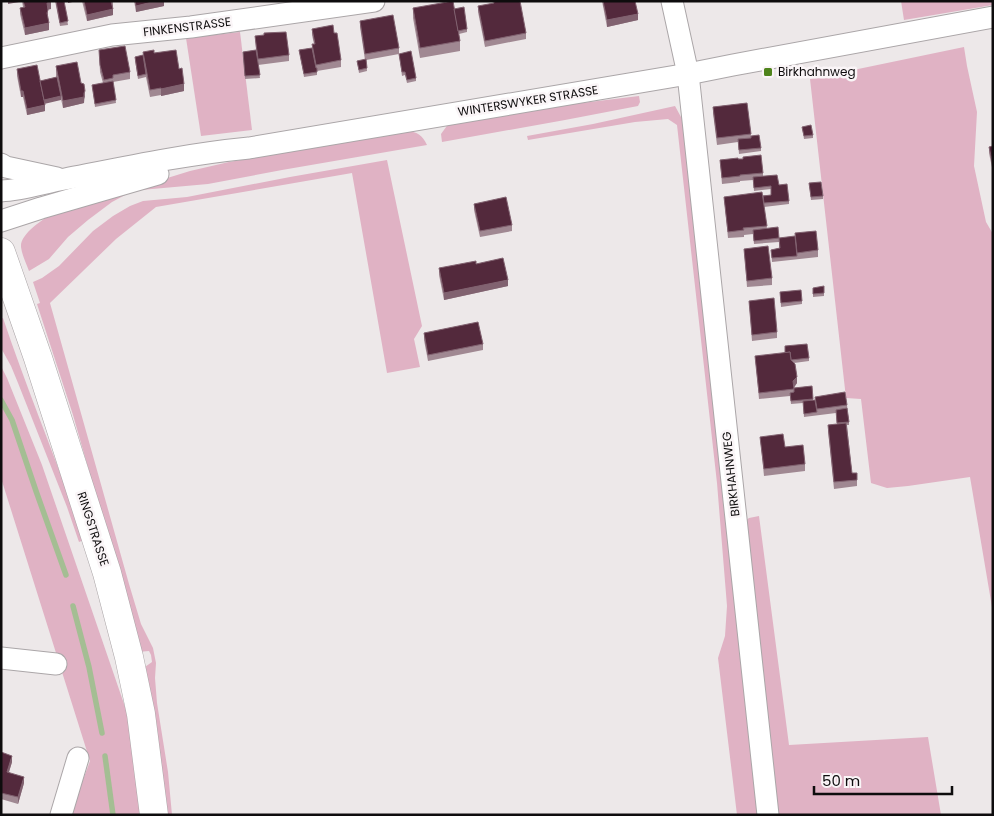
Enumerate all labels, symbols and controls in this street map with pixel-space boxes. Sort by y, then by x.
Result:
street label: FINKENSTRASSE [142,13,232,40]
place label: Birkhahnweg [778,63,856,80]
marker: Birkhahnweg [762,66,774,78]
street label: WINTERSWYKER STRASSE [457,81,599,120]
street label: BIRKHAHNWEG [718,431,743,517]
street label: RINGSTRASSE [73,490,113,568]
scale bar [814,764,952,796]
text: 50 m [822,770,860,791]

